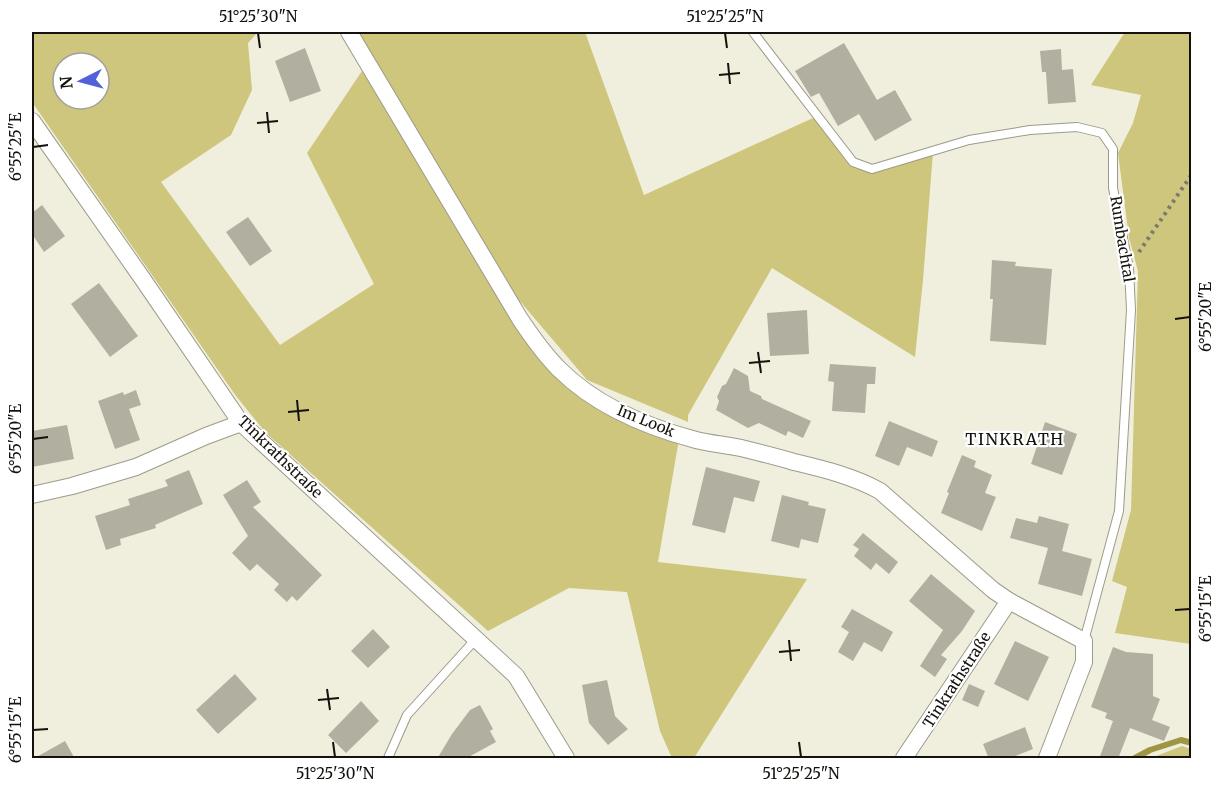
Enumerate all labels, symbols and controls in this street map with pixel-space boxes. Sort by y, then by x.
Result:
text: 51°25'30"N [219,7,298,26]
text: 51°25'25"N [686,7,764,26]
north arrow [51,51,111,111]
text: N [55,75,77,90]
text: 6°55'25"E [6,112,25,181]
street label: Rumbachtal [1106,194,1139,284]
text: 6°55'20"E [1196,282,1215,352]
street label: Im Look [615,400,678,441]
text: 6°55'20"E [6,404,25,474]
street label: Tinkrathstraße [234,411,327,502]
district label: TINKRATH [965,429,1065,449]
text: 6°55'15"E [1196,575,1215,642]
street label: Tinkrathstraße [918,628,995,731]
text: 6°55'15"E [6,696,25,763]
text: 51°25'30"N [296,764,375,783]
text: 51°25'25"N [762,764,840,783]

